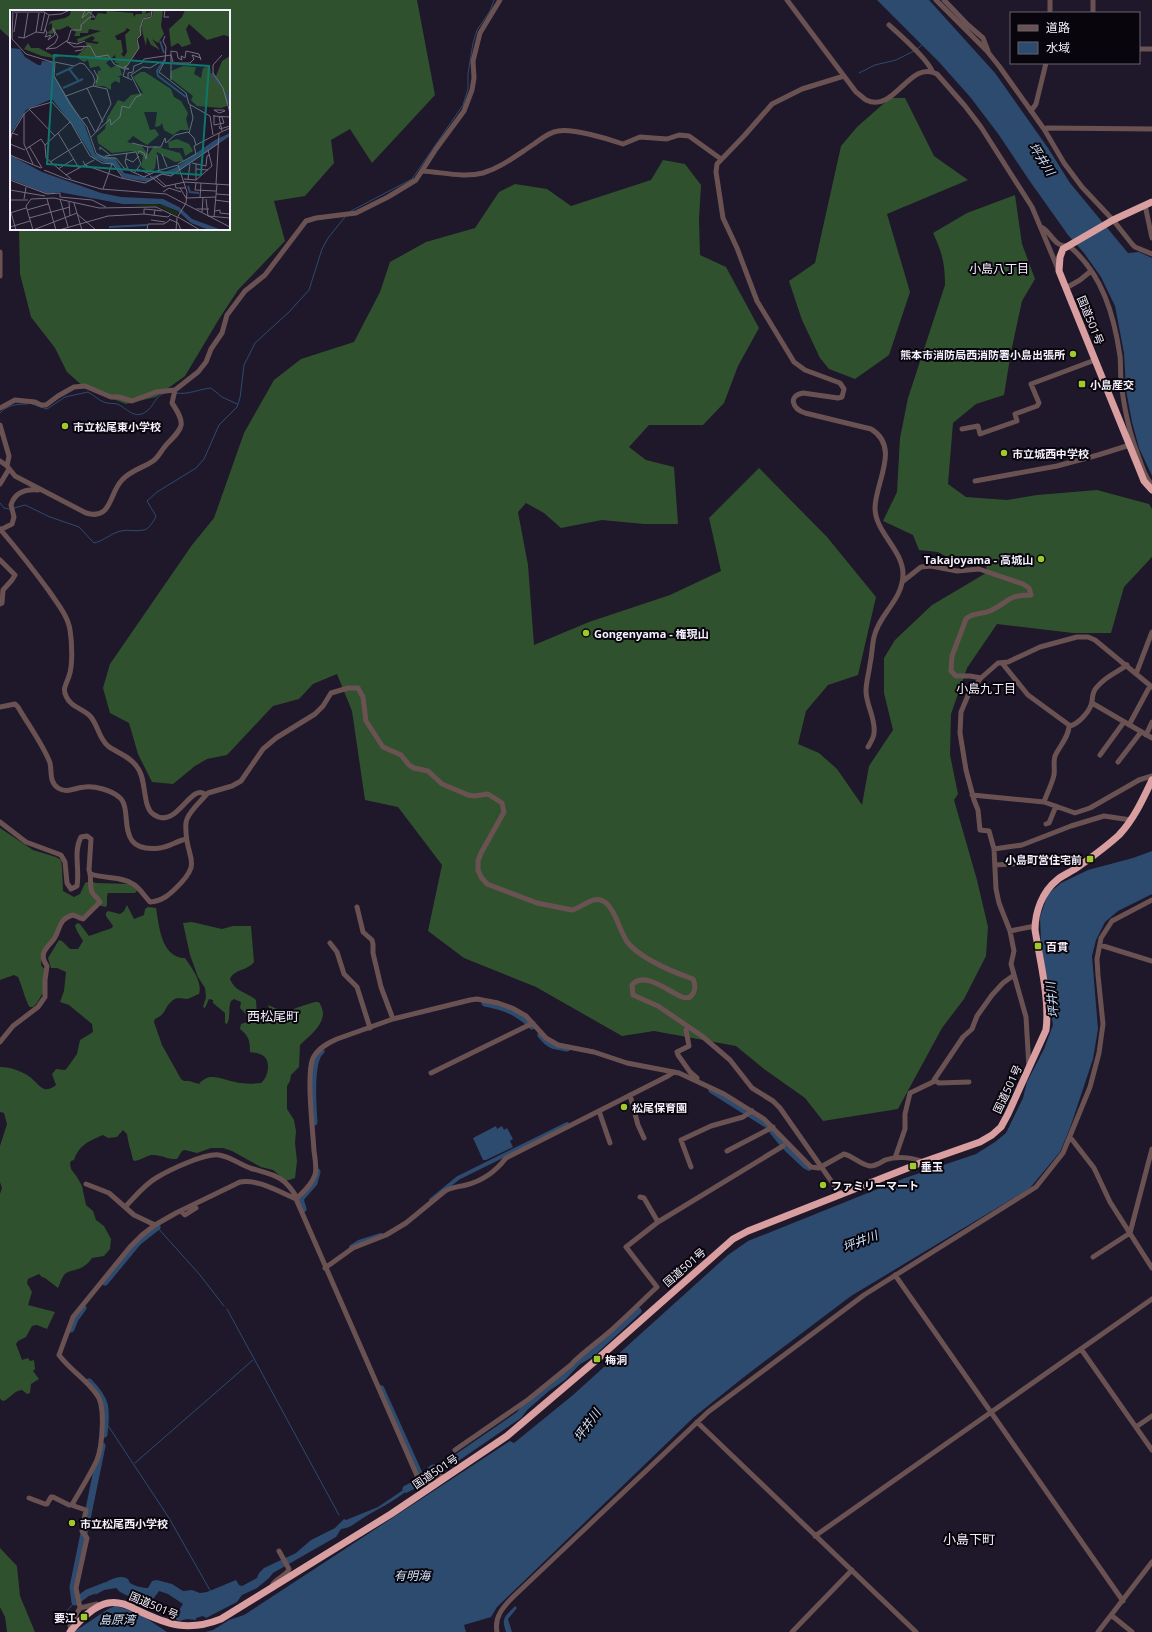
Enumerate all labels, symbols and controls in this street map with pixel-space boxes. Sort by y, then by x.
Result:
inset map [10,10,230,230]
legend [1010,12,1140,64]
text: 道路 [1046,19,1070,36]
text: 水域 [1046,39,1070,56]
water label: 坪井川 [1025,139,1060,180]
district label: 小島八丁目 [969,260,1029,277]
street label: 国道501号 [1074,293,1108,347]
place label: 熊本市消防局西消防署小島出張所 [900,347,1065,362]
marker: 熊本市消防局西消防署小島出張所 [1068,349,1078,359]
place label: 小島産交 [1090,377,1134,392]
marker: 小島産交 [1077,379,1087,389]
place label: 市立松尾東小学校 [73,419,161,434]
marker: 市立松尾東小学校 [60,421,70,431]
place label: 市立城西中学校 [1012,446,1089,461]
marker: 市立城西中学校 [999,448,1009,458]
place label: Takajoyama - 高城山 [924,552,1033,567]
marker: Takajoyama - 高城山 [1036,554,1046,564]
place label: Gongenyama - 権現山 [594,626,709,641]
marker: Gongenyama - 権現山 [581,628,591,638]
district label: 小島九丁目 [956,680,1016,697]
place label: 小島町営住宅前 [1005,852,1082,867]
marker: 小島町営住宅前 [1085,854,1095,864]
place label: 百貫 [1046,939,1068,954]
marker: 百貫 [1033,941,1043,951]
water label: 坪井川 [1041,979,1062,1019]
district label: 西松尾町 [247,1007,299,1025]
street label: 国道501号 [989,1062,1025,1116]
place label: 松尾保育園 [632,1100,687,1115]
marker: 松尾保育園 [619,1102,629,1112]
place label: 垂玉 [921,1159,943,1174]
marker: 垂玉 [908,1161,918,1171]
place label: ファミリーマート [831,1178,919,1193]
marker: ファミリーマート [818,1180,828,1190]
water label: 坪井川 [840,1226,882,1255]
street label: 国道501号 [660,1244,708,1290]
place label: 梅洞 [605,1352,627,1367]
marker: 梅洞 [592,1354,602,1364]
water label: 坪井川 [570,1404,605,1445]
street label: 国道501号 [409,1450,461,1492]
place label: 市立松尾西小学校 [80,1516,168,1531]
marker: 市立松尾西小学校 [67,1518,77,1528]
district label: 小島下町 [943,1530,995,1548]
water label: 有明海 [394,1567,432,1584]
street label: 国道501号 [127,1588,181,1622]
place label: 要江 [54,1610,76,1625]
water label: 島原湾 [99,1611,137,1628]
marker: 要江 [79,1612,89,1622]

